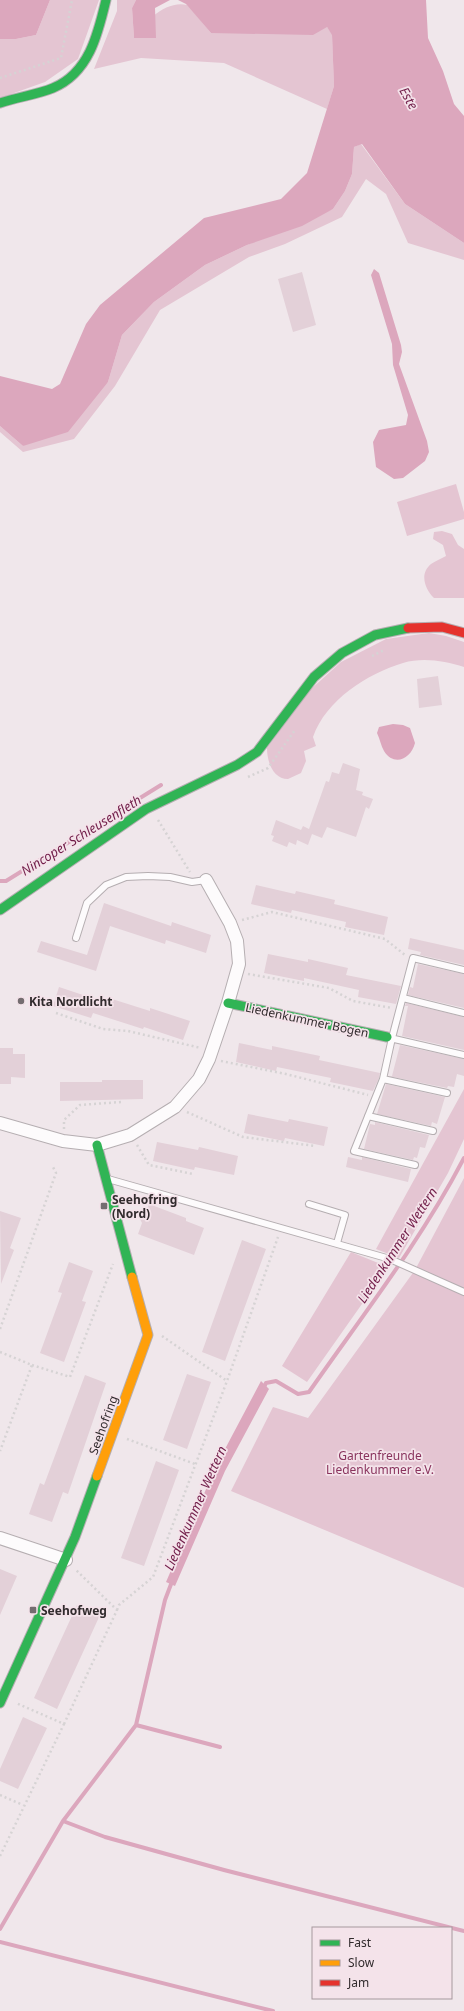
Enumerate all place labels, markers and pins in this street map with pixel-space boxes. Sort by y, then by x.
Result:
place label: Kita Nordlicht [29,993,112,1010]
marker: Kita Nordlicht [16,996,26,1006]
place label: Seehofring (Nord) [112,1191,177,1222]
marker: Seehofring (Nord) [99,1201,109,1211]
place label: Seehofweg [41,1602,107,1619]
marker: Seehofweg [28,1605,38,1615]

